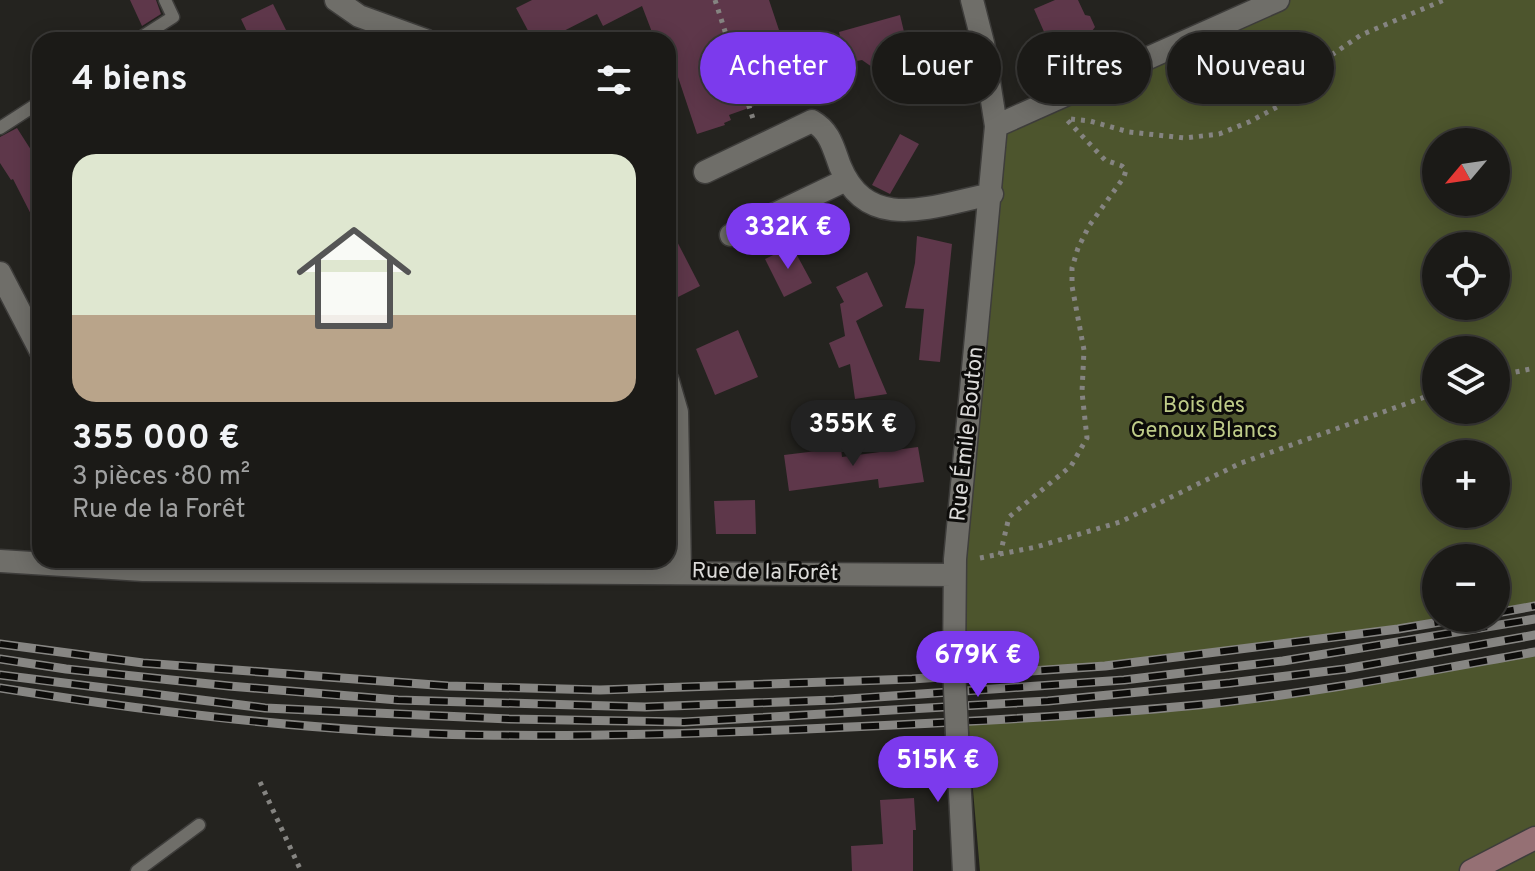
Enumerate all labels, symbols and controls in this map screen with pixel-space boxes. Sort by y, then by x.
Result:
chip: Acheter [700,32,856,104]
chip: Louer [872,32,1001,104]
chip: Filtres [1017,32,1151,104]
chip: Nouveau [1167,32,1334,104]
icon: filters [592,58,636,102]
text: 4 biens [72,59,188,102]
north arrow [1422,128,1510,216]
map controls [1422,128,1510,632]
pin: 332K € [723,203,853,271]
icon: home [282,206,426,350]
text: 332K € [744,212,832,245]
button: locate [1422,232,1510,320]
button: layers [1422,336,1510,424]
street label: Rue Émile Bouton [943,345,991,523]
park label: Bois des Genoux Blancs [1130,393,1278,445]
pin: 355K € [788,400,918,468]
text: 355K € [809,409,897,442]
text: 355 000 € [72,418,240,461]
button: + [1422,440,1510,528]
text: 3 pièces · 80 m² [72,461,250,494]
text: Rue de la Forêt [72,494,246,527]
button: − [1422,544,1510,632]
street label: Rue de la Forêt [691,558,839,588]
pin: 679K € [913,631,1043,699]
text: 679K € [934,640,1022,673]
pin: 515K € [873,736,1003,804]
text: 515K € [896,745,980,778]

